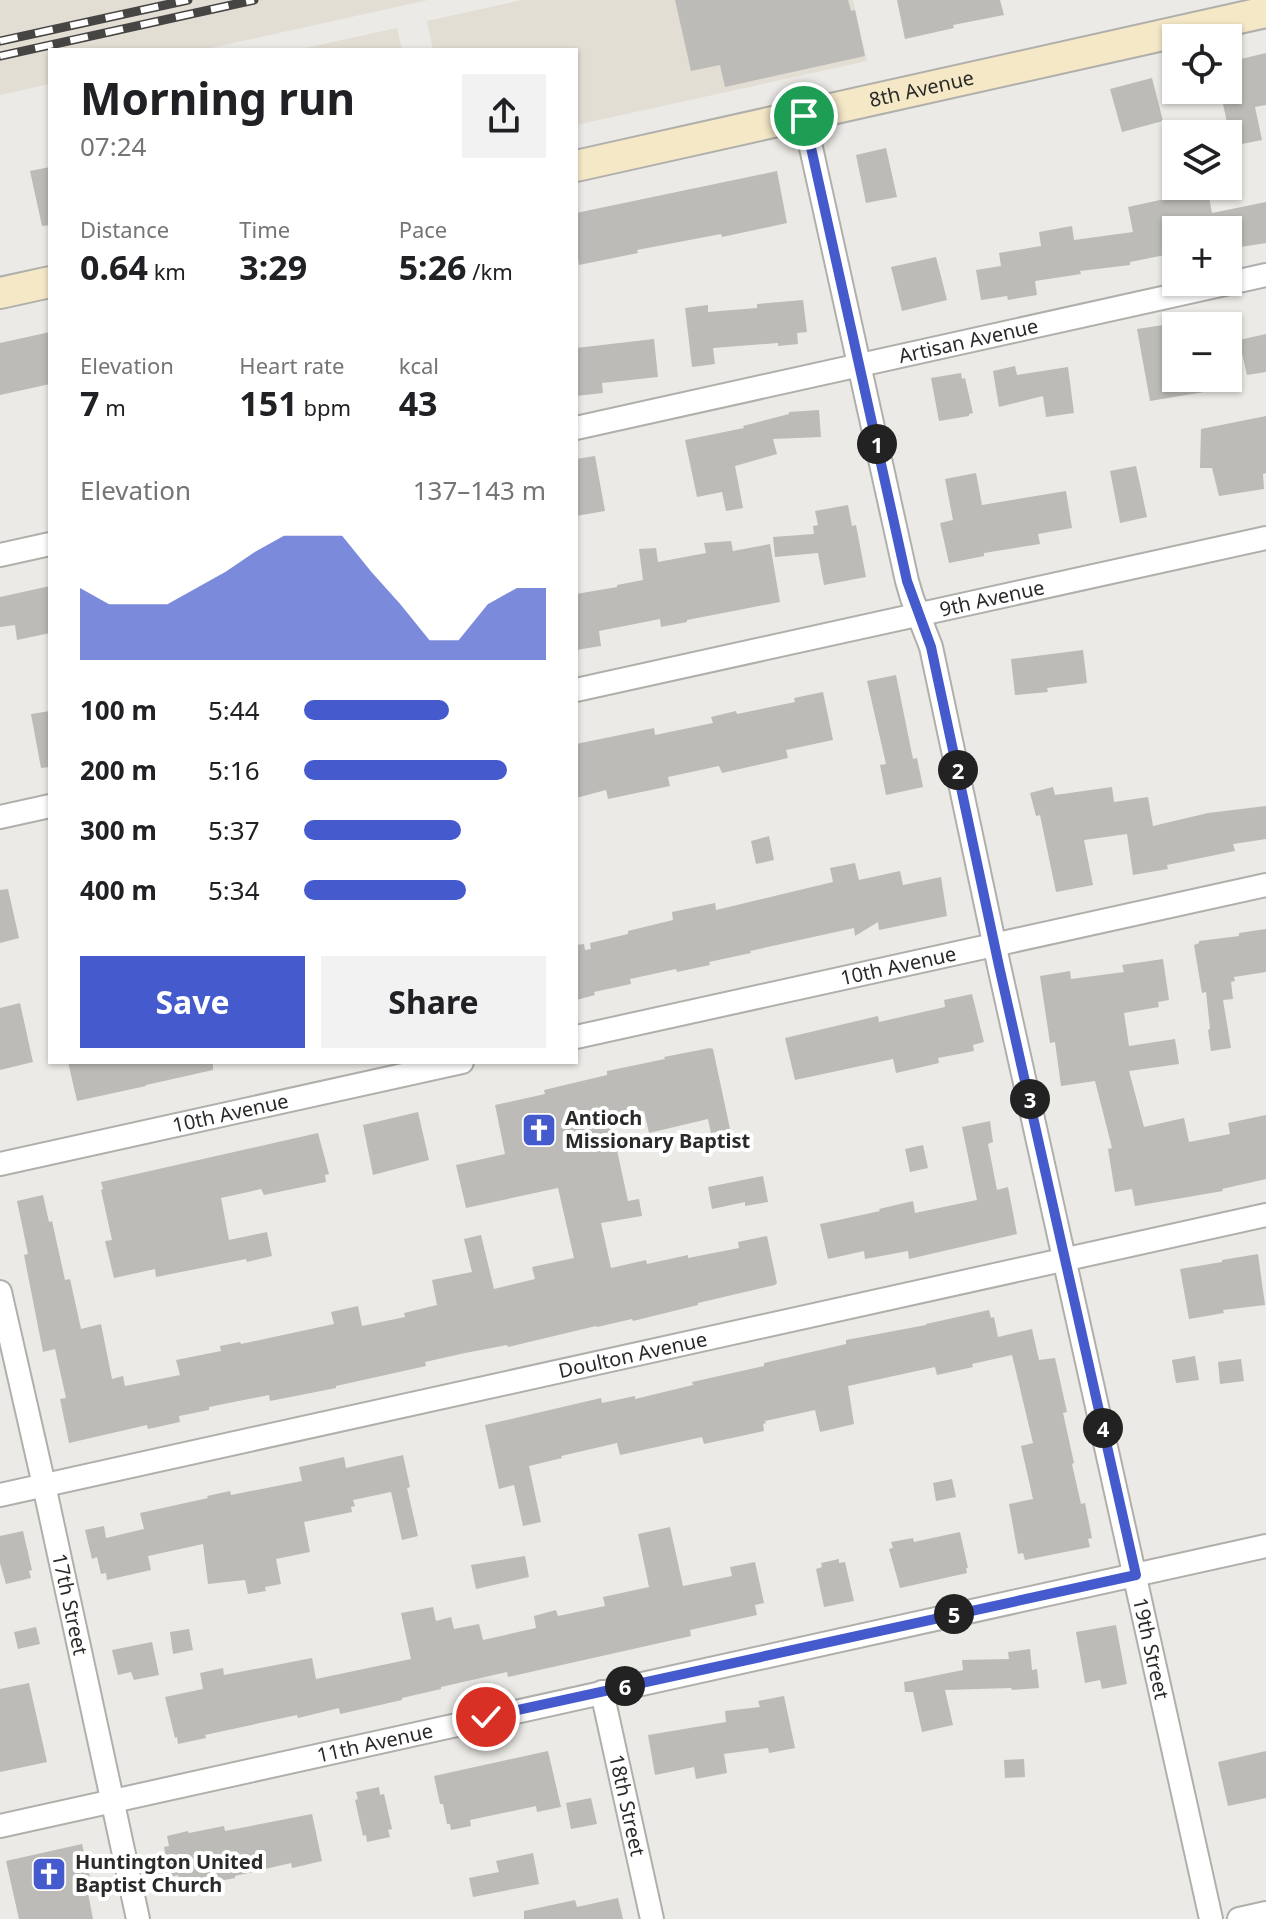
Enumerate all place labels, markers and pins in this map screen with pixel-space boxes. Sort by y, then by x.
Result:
pin [770,82,838,150]
pin: 1 [857,424,897,464]
pin: 2 [938,750,978,790]
pin: 3 [1010,1079,1050,1119]
place label: Antioch Missionary Baptist [565,1104,751,1154]
church icon: Antioch Missionary Baptist [520,1111,558,1149]
pin: 4 [1083,1408,1123,1448]
pin: 5 [934,1594,974,1634]
pin: 6 [605,1666,645,1706]
pin [452,1683,520,1751]
place label: Huntington United Baptist Church [75,1848,263,1898]
church icon: Huntington United Baptist Church [30,1855,68,1893]

